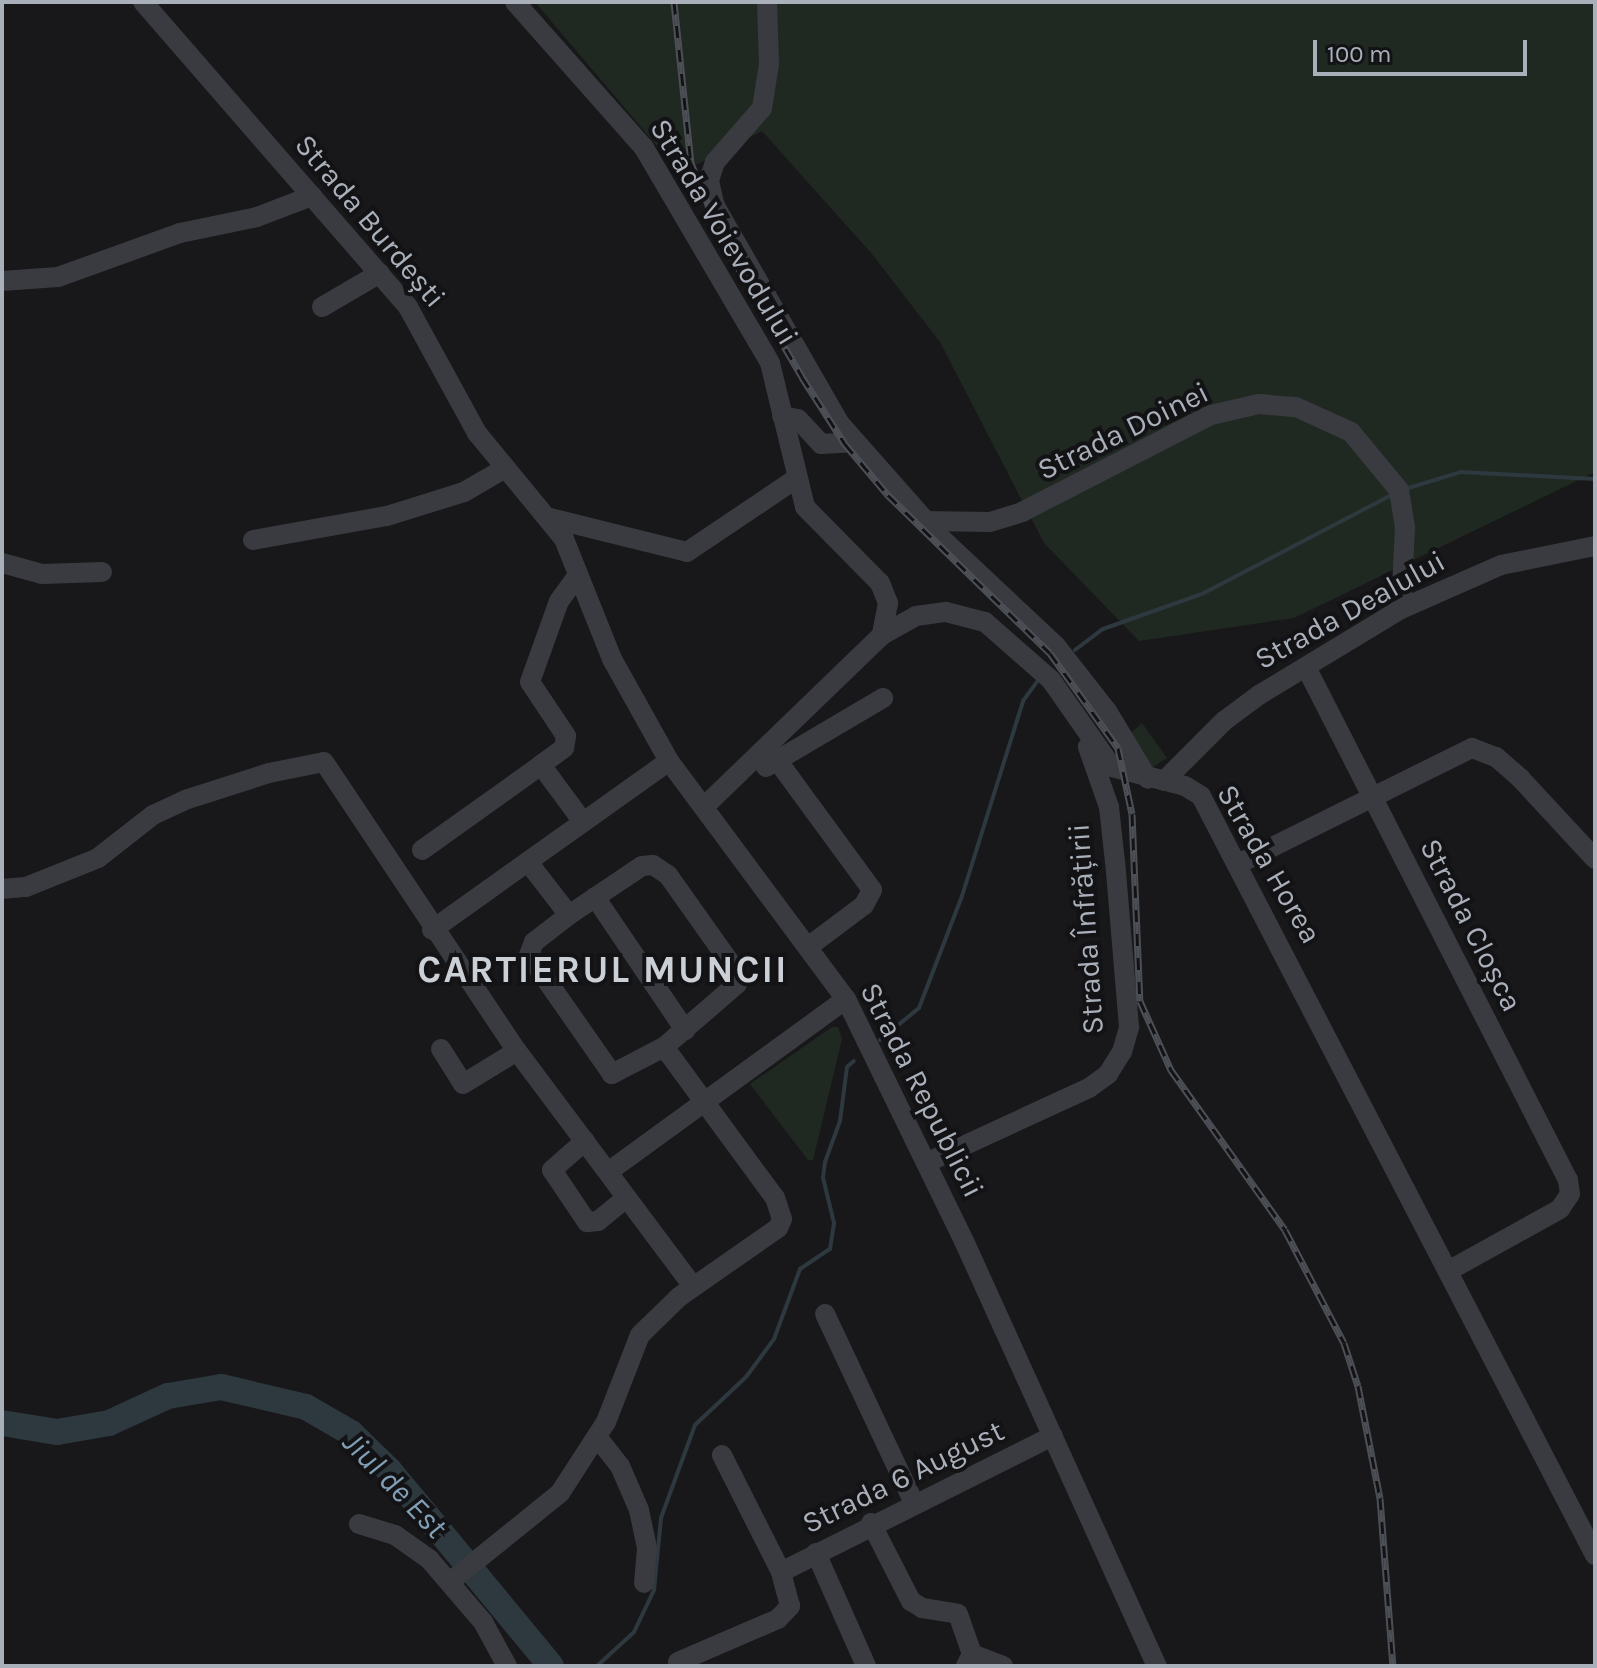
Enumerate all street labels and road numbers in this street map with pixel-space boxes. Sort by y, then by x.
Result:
street label: Strada Voievodului [642,112,806,352]
street label: Strada Burdești [287,127,453,315]
street label: Strada Doinei [1032,374,1214,488]
street label: Strada Dealului [1249,543,1451,677]
street label: Strada Horea [1209,778,1329,950]
street label: Strada Înfrățirii [1061,822,1111,1036]
street label: Strada Cloșca [1412,833,1530,1017]
street label: Strada Republicii [852,977,992,1203]
street label: Strada 6 August [796,1413,1010,1541]

